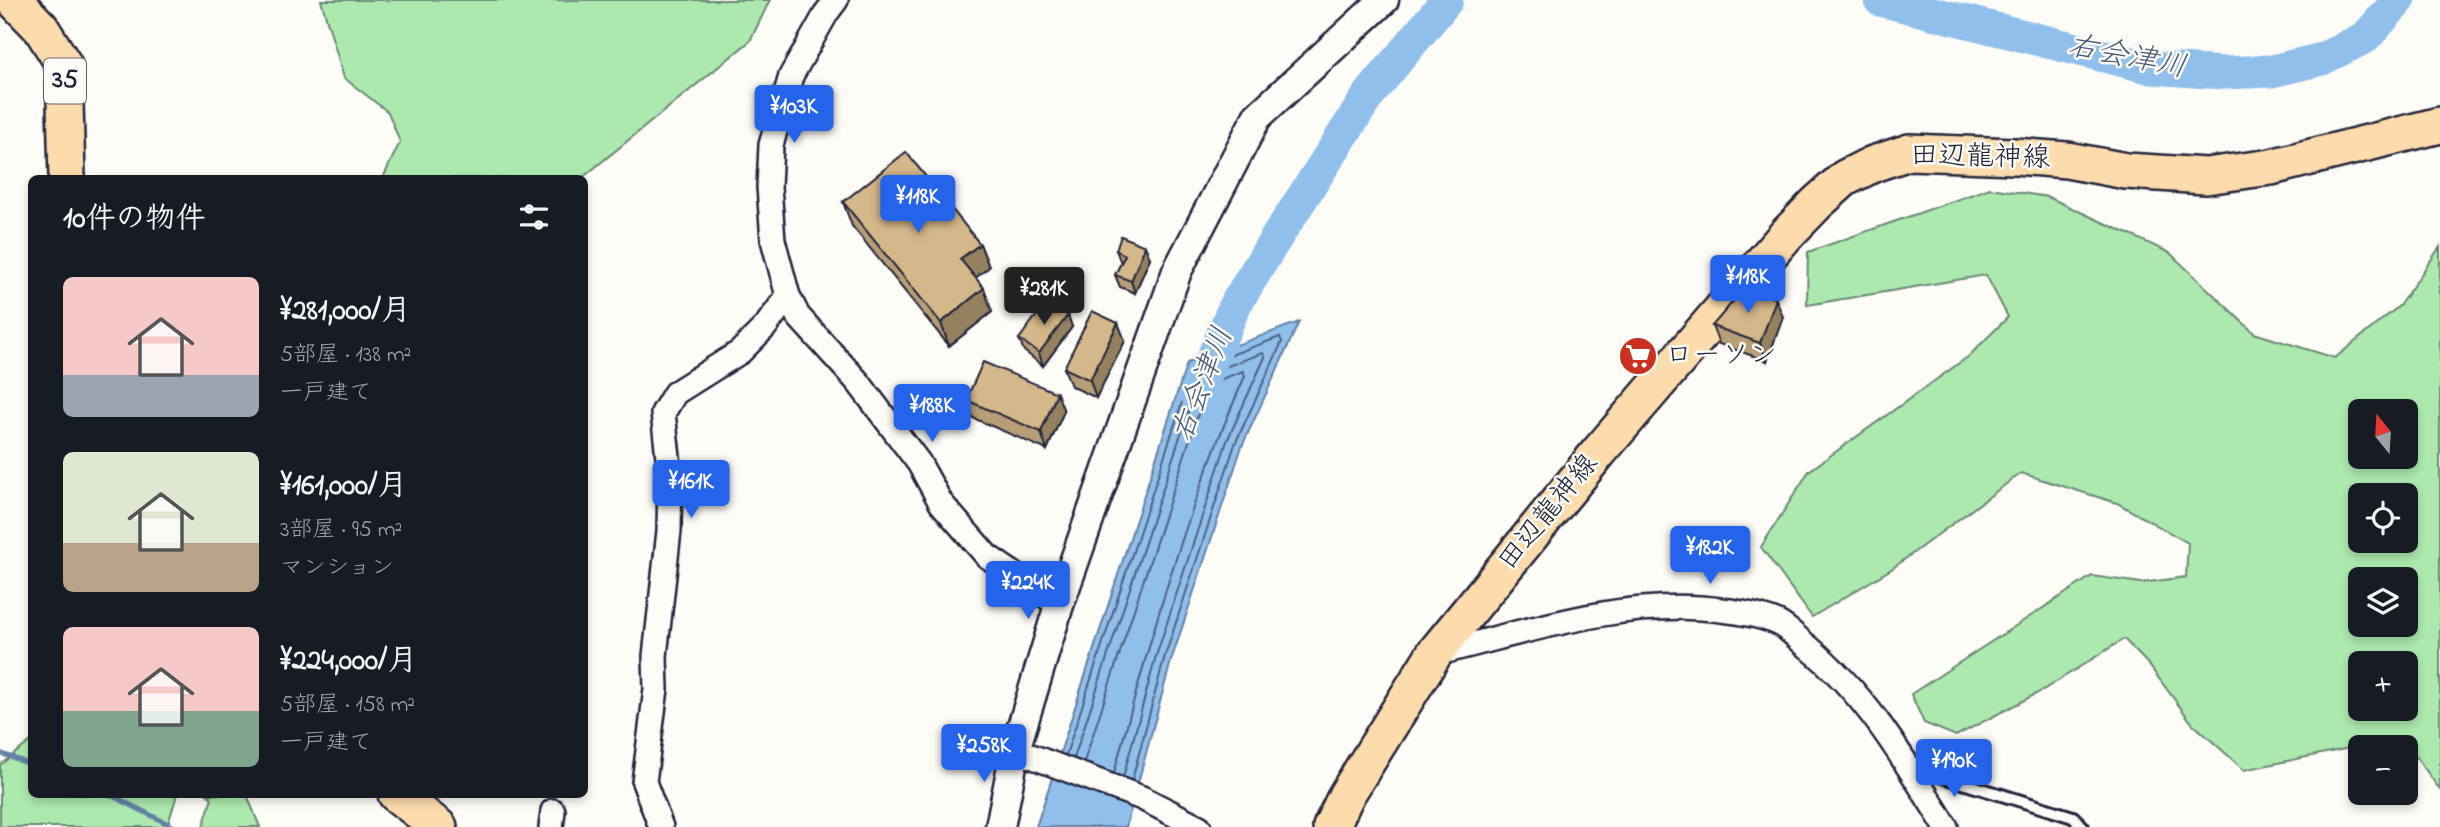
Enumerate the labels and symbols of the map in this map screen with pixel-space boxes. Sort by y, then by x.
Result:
water label: 右会津川 [2064,25,2190,91]
road number: 35 [44,58,86,104]
pin: ¥103K [745,86,843,145]
street label: 田辺龍神線 [1910,136,2050,180]
pin: ¥118K [869,176,967,235]
pin: ¥118K [1699,256,1797,315]
pin: ¥281K [995,268,1093,327]
water label: 右会津川 [1162,321,1246,449]
supermarket icon: ローソン [1617,335,1659,377]
place label: ローソン [1665,336,1777,377]
pin: ¥188K [883,384,981,444]
north arrow [2348,399,2418,469]
street label: 田辺龍神線 [1489,446,1609,580]
pin: ¥161K [642,461,740,520]
pin: ¥182K [1661,526,1759,586]
pin: ¥224K [979,562,1077,621]
pin: ¥258K [935,724,1033,784]
pin: ¥190K [1905,740,2003,799]

